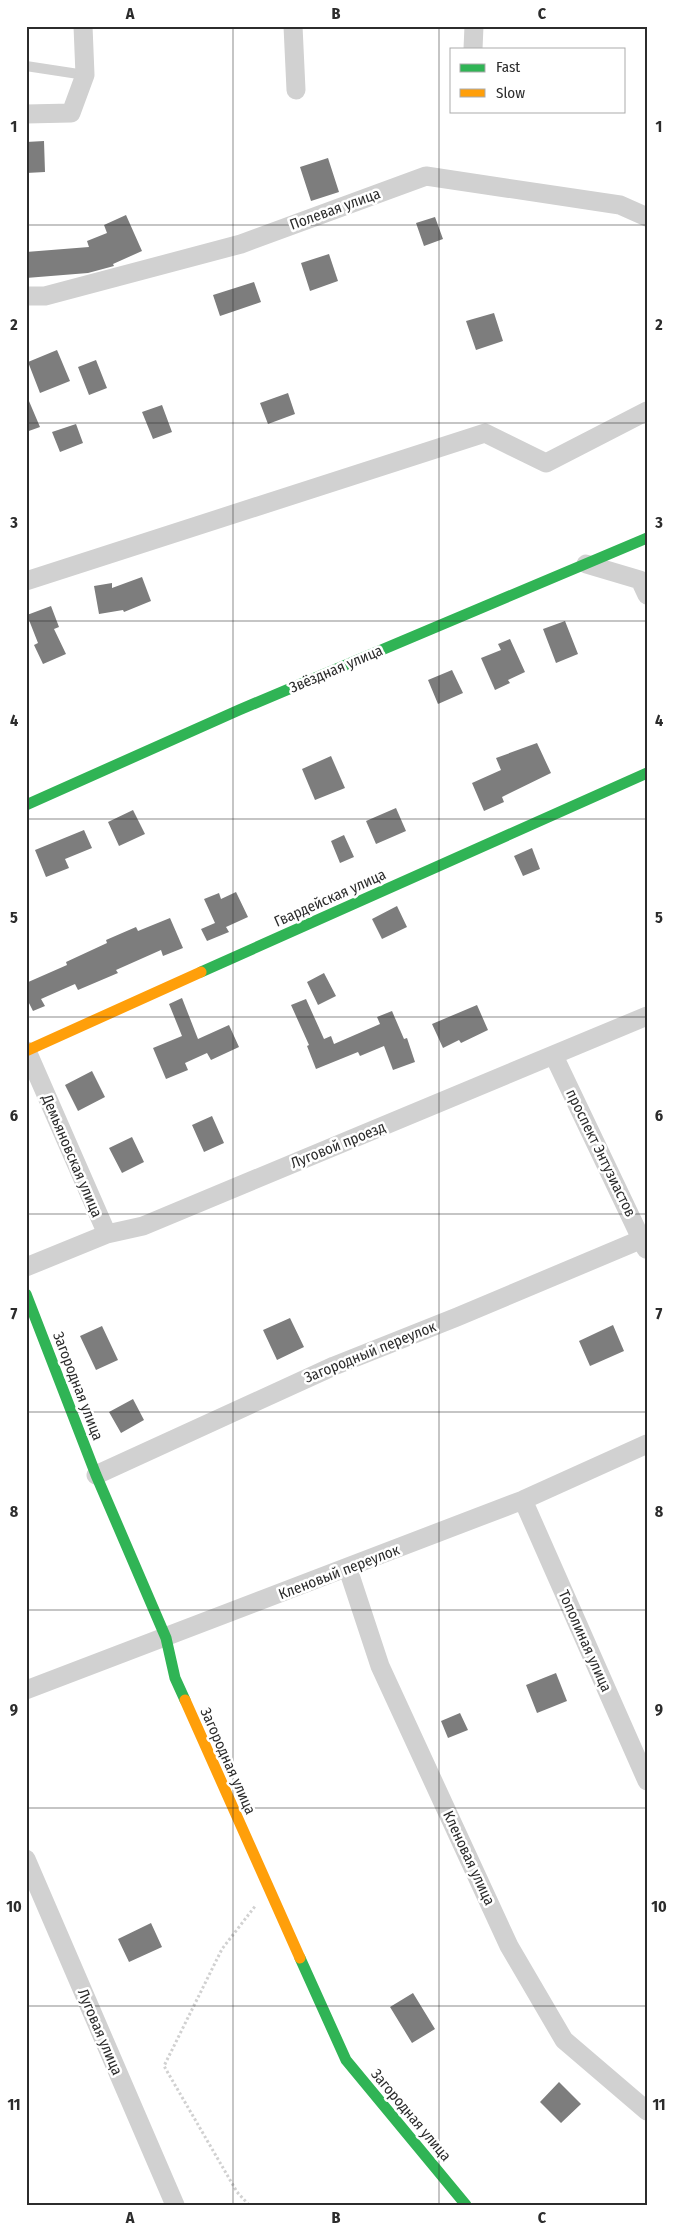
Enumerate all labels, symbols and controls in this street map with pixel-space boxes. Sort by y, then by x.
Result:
text: A [125,4,135,23]
text: B [332,4,341,23]
text: C [538,4,547,23]
legend [450,48,626,112]
text: Fast [496,58,520,76]
text: Slow [496,84,525,102]
text: 1 [11,117,17,136]
text: 1 [656,117,662,136]
street label: Полевая улица [287,184,383,234]
text: 2 [9,315,18,334]
text: 2 [654,315,663,334]
text: 3 [9,513,18,532]
text: 3 [654,513,663,532]
street label: Звёздная улица [287,641,385,697]
text: 4 [10,711,18,730]
text: 4 [655,711,663,730]
street label: Гвардейская улица [271,865,389,931]
text: 5 [10,908,18,927]
text: 5 [655,908,663,927]
street label: проспект Энтузиастов [562,1086,640,1220]
street label: Демьяновская улица [38,1091,106,1220]
text: 6 [10,1106,18,1125]
text: 6 [655,1106,663,1125]
street label: Луговой проезд [288,1118,388,1172]
text: 7 [11,1304,18,1323]
text: 7 [656,1304,663,1323]
street label: Загородный переулок [302,1317,438,1387]
street label: Загородная улица [49,1329,107,1443]
text: 8 [10,1502,19,1521]
text: 8 [655,1502,664,1521]
street label: Кленовый переулок [276,1541,402,1603]
street label: Тополиная улица [555,1587,615,1695]
text: 9 [10,1700,18,1719]
text: 9 [655,1700,663,1719]
street label: Загородная улица [196,1705,260,1817]
street label: Кленовая улица [439,1808,499,1908]
text: 10 [6,1897,22,1916]
text: 10 [651,1897,667,1916]
street label: Луговая улица [74,1986,126,2078]
street label: Загородная улица [367,2065,455,2165]
text: 11 [7,2095,21,2114]
text: 11 [652,2095,666,2114]
text: A [125,2208,135,2227]
text: B [332,2208,341,2227]
text: C [538,2208,547,2227]

